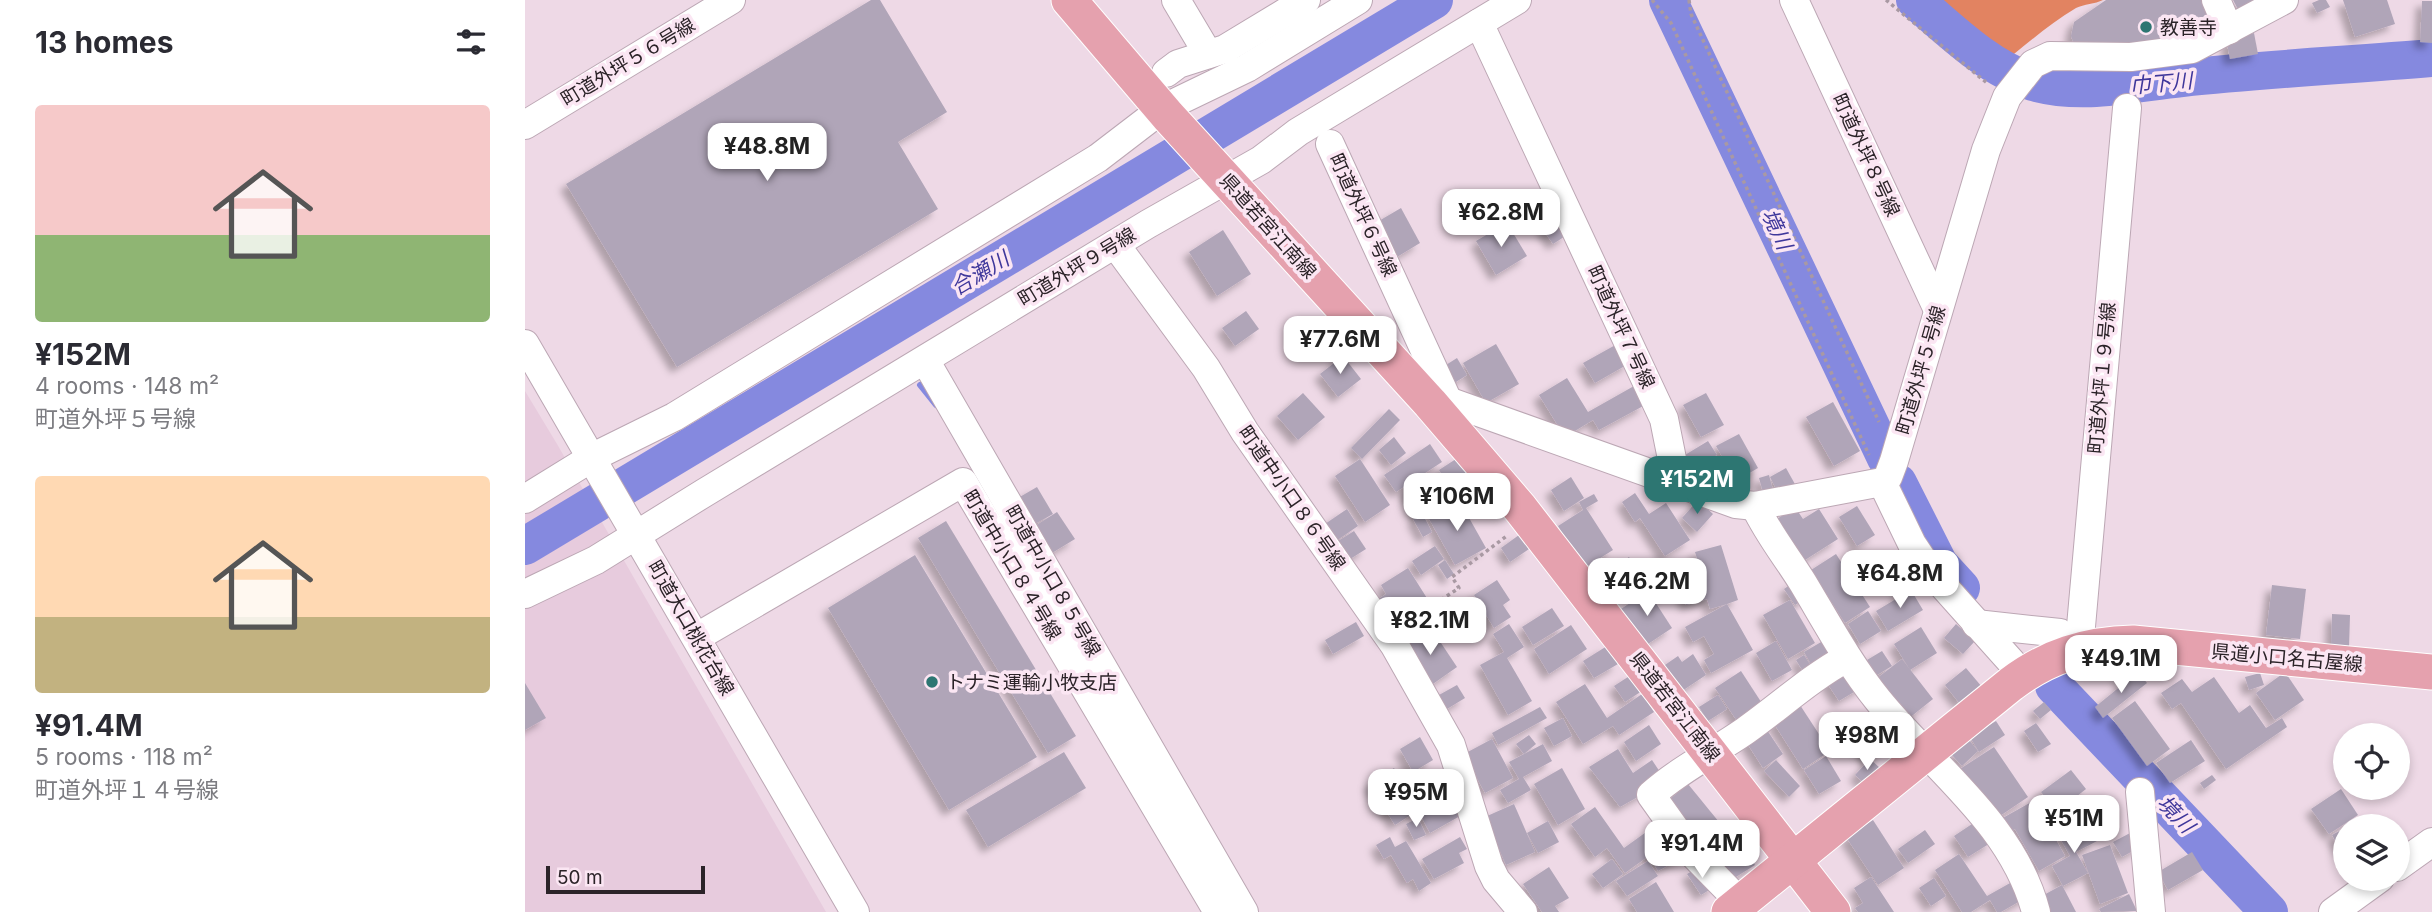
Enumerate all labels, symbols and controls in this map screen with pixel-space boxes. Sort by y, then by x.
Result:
street label: 町道外坪５６号線 [557,13,699,111]
place label: 教善寺 [2160,16,2217,39]
marker: 教善寺 [2138,19,2154,35]
icon: filters [452,23,490,61]
text: 13 homes [35,24,174,60]
water label: 巾下川 [2129,68,2195,98]
street label: 町道外坪８号線 [1827,90,1905,220]
pin: ¥48.8M [710,124,824,183]
text: ¥48.8M [724,132,810,160]
street label: 町道外坪６号線 [1324,150,1402,280]
icon: home [200,151,326,277]
street label: 県道若宮江南線 [1215,169,1321,283]
pin: ¥62.8M [1444,190,1558,249]
text: ¥62.8M [1458,198,1544,226]
water label: 境川 [1757,205,1798,255]
street label: 町道外坪９号線 [1014,223,1140,311]
water label: 合瀬川 [947,245,1015,300]
street label: 町道外坪７号線 [1582,262,1660,392]
street label: 町道外坪１９号線 [2084,301,2120,455]
street label: 町道外坪５号線 [1892,303,1950,437]
pin: ¥77.6M [1283,316,1397,376]
text: ¥77.6M [1300,325,1380,353]
text: ¥152M [35,336,131,372]
text: 4 rooms · 148 m² [35,372,219,400]
text: 町道外坪５号線 [35,405,196,433]
street label: 町道中小口８６号線 [1234,421,1350,575]
pin: ¥152M [1648,456,1746,516]
text: ¥152M [1660,465,1734,493]
pin: ¥106M [1408,474,1506,533]
text: ¥106M [1420,482,1494,510]
street label: 町道中小口８４号線 [958,486,1066,644]
street label: 町道中小口８５号線 [1000,501,1106,661]
icon: home [200,522,326,648]
pin: ¥64.8M [1843,550,1957,610]
street label: 町道大口桃花台線 [643,556,739,700]
pin: ¥46.2M [1590,558,1704,618]
text: ¥64.8M [1857,559,1943,587]
text: ¥46.2M [1604,567,1690,595]
pin: ¥82.1M [1373,598,1487,657]
text: ¥82.1M [1390,606,1470,634]
pin: ¥49.1M [2064,636,2178,695]
street label: 県道小口名古屋線 [2210,640,2364,676]
text: ¥49.1M [2081,644,2161,672]
street label: 県道若宮江南線 [1625,648,1725,766]
place label: トナミ運輸小牧支店 [946,671,1117,694]
marker: トナミ運輸小牧支店 [924,674,940,690]
text: ¥91.4M [35,707,143,743]
pin: ¥98M [1826,712,1908,772]
text: ¥98M [1835,721,1899,749]
map controls [2333,723,2410,891]
button: locate [2333,723,2410,800]
text: 5 rooms · 118 m² [35,743,213,771]
pin: ¥95M [1375,770,1457,829]
text: 町道外坪１４号線 [35,776,219,804]
text: ¥95M [1384,778,1448,806]
water label: 境川 [2152,790,2201,839]
pin: ¥51M [2033,796,2115,855]
text: ¥51M [2044,804,2104,832]
button: layers [2333,814,2410,891]
pin: ¥91.4M [1645,820,1759,880]
text: ¥91.4M [1661,829,1743,857]
scale bar [546,863,705,895]
text: 50 m [557,866,603,889]

